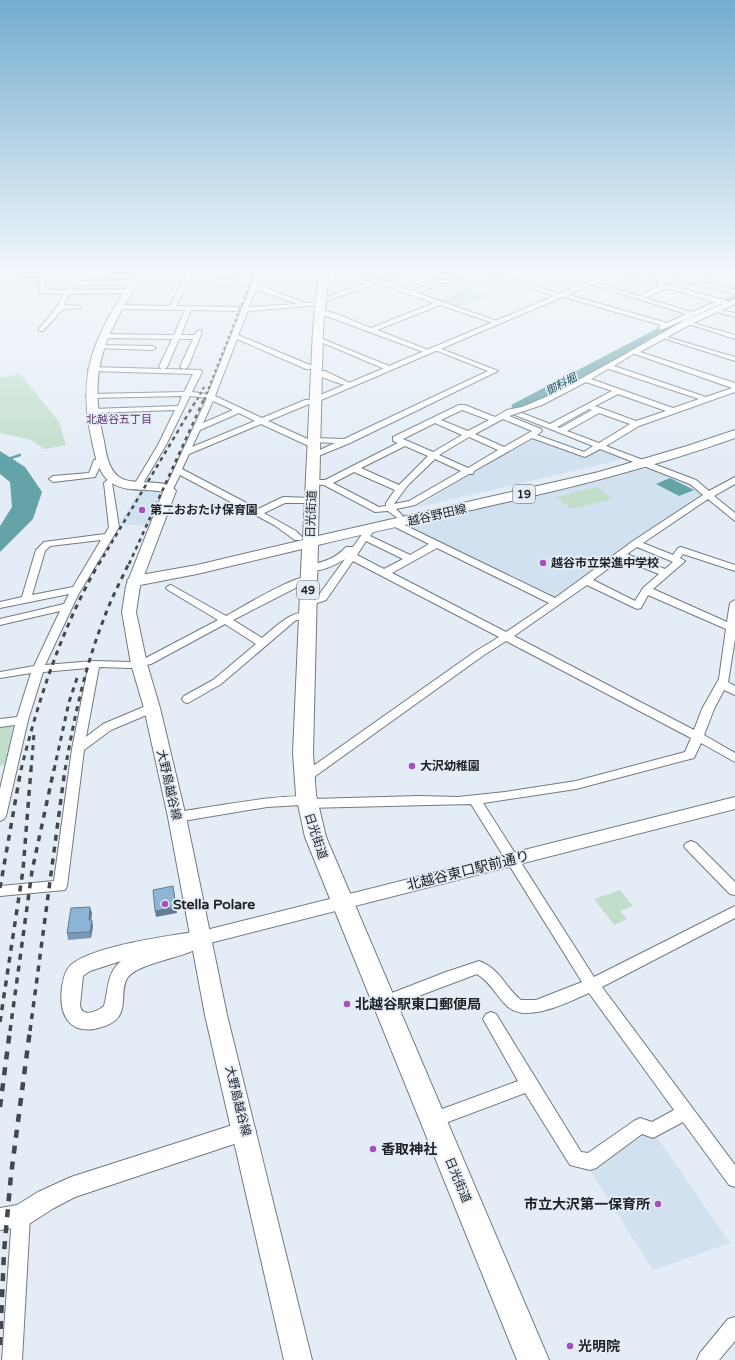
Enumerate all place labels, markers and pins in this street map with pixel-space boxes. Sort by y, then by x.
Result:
place label: 第二おおたけ保育園 [150,503,258,517]
marker: 第二おおたけ保育園 [137,505,147,515]
place label: 越谷市立栄進中学校 [551,556,659,570]
marker: 越谷市立栄進中学校 [538,558,548,568]
place label: 大沢幼稚園 [420,759,480,773]
marker: 大沢幼稚園 [407,761,417,771]
place label: Stella Polare [173,896,255,913]
marker: Stella Polare [160,899,170,909]
place label: 北越谷駅東口郵便局 [355,996,481,1013]
marker: 北越谷駅東口郵便局 [342,999,352,1009]
place label: 香取神社 [381,1141,437,1158]
marker: 香取神社 [368,1144,378,1154]
place label: 市立大沢第一保育所 [524,1196,650,1213]
marker: 市立大沢第一保育所 [653,1199,663,1209]
place label: 光明院 [578,1338,620,1355]
marker: 光明院 [565,1341,575,1351]

